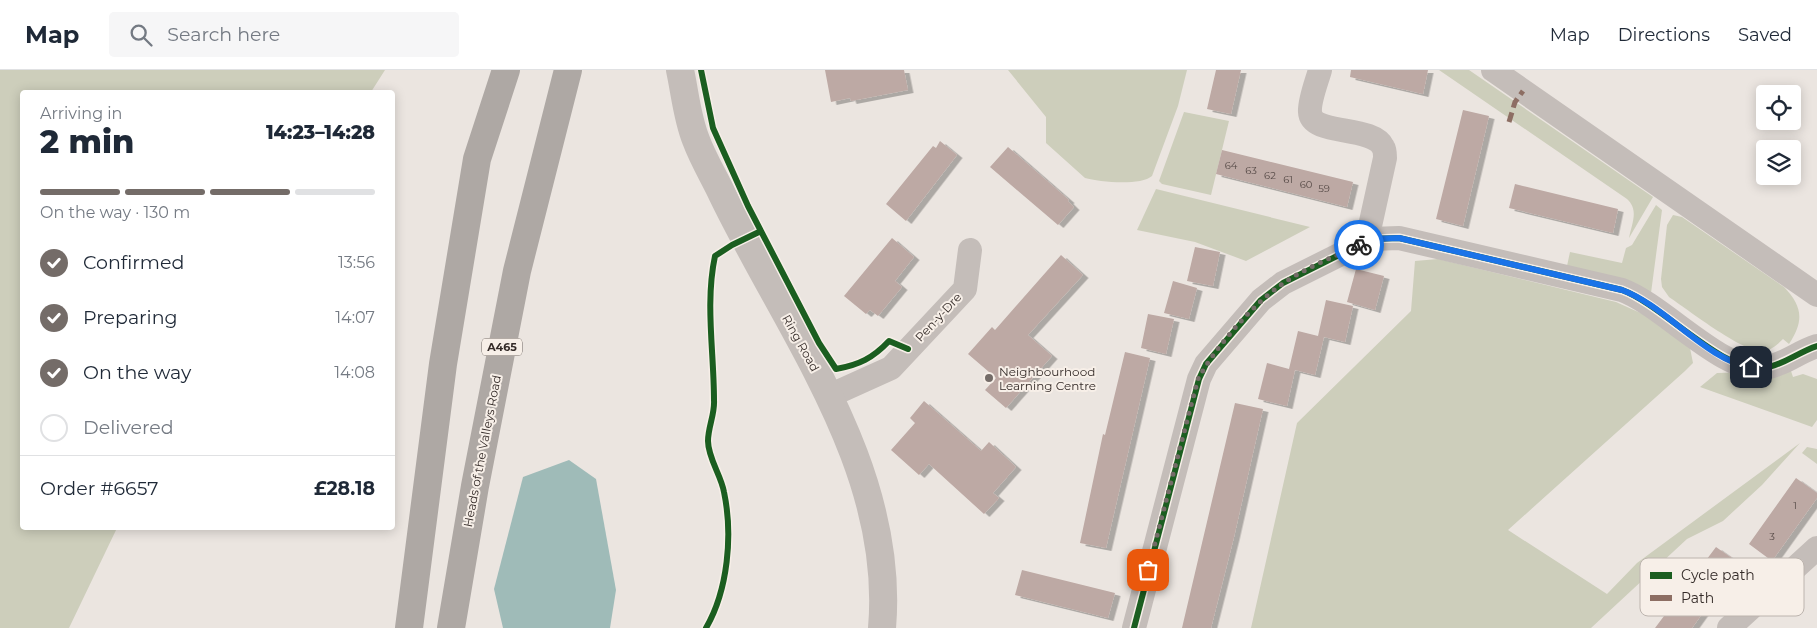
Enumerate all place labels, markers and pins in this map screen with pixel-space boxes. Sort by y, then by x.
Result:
pin [1730,346,1772,388]
place label: Neighbourhood Learning Centre [999,364,1096,393]
marker: Neighbourhood Learning Centre [983,372,995,384]
pin [1127,549,1169,591]

